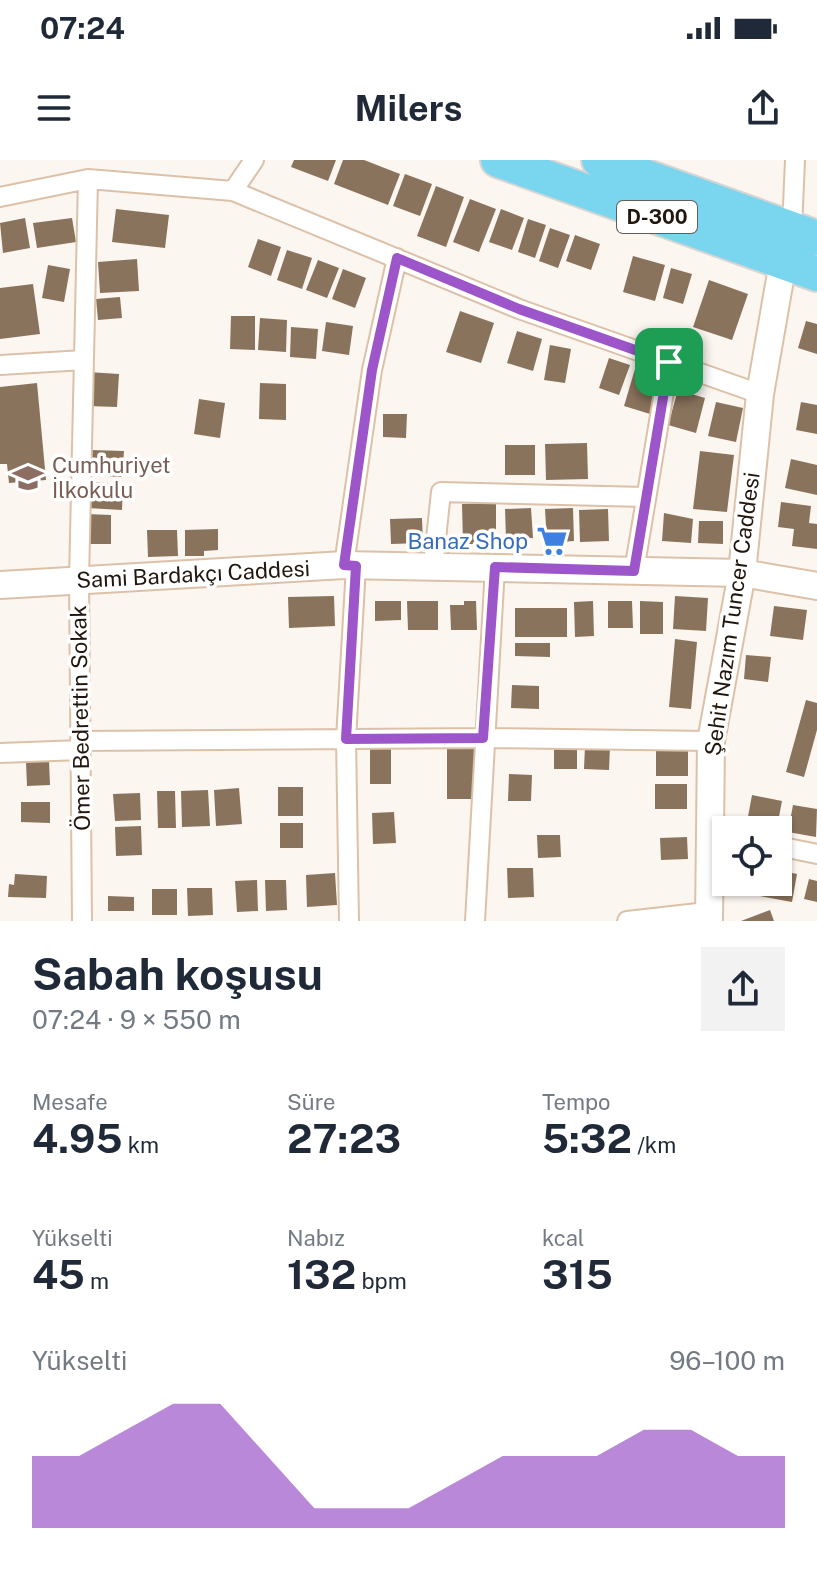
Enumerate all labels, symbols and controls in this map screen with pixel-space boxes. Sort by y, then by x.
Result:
text: 07:24 [40,10,125,46]
icon: menu [32,86,76,130]
icon: share [741,86,785,130]
text: Milers [355,87,462,129]
road number: D-300 [617,201,697,233]
pin [635,328,703,396]
icon: arrive [647,340,691,384]
place label: Cumhuriyet İlkokulu [52,452,171,503]
school or university icon: Cumhuriyet İlkokulu [11,461,45,495]
street label: Şehit Nazım Tuncer Caddesi [699,471,765,757]
supermarket icon: Banaz Shop [535,524,569,558]
place label: Banaz Shop [407,528,528,554]
street label: Sami Bardakçı Caddesi [76,555,310,593]
street label: Ömer Bedrettin Sokak [64,605,95,831]
map controls [712,816,792,896]
button: locate [712,816,792,896]
button: share [701,947,785,1031]
text: Sabah koşusu [32,948,323,1000]
text: 07:24 · 9 × 550 m [32,1004,241,1035]
text: Mesafe [32,1089,108,1115]
text: Süre [287,1089,336,1115]
text: Tempo [542,1089,611,1115]
text: 4.95 [32,1115,122,1162]
text: 27:23 [287,1115,401,1162]
text: 5:32 [542,1115,632,1162]
text: km [122,1132,159,1158]
text: /km [632,1132,676,1158]
text: Yükselti [32,1225,113,1251]
text: Nabız [287,1225,345,1251]
text: kcal [542,1225,584,1251]
text: 45 [32,1251,85,1298]
text: 132 [287,1251,356,1298]
text: 315 [542,1251,613,1298]
text: m [85,1268,109,1294]
text: bpm [356,1268,407,1294]
text: Yükselti [32,1345,127,1376]
text: 96–100 m [669,1345,785,1376]

